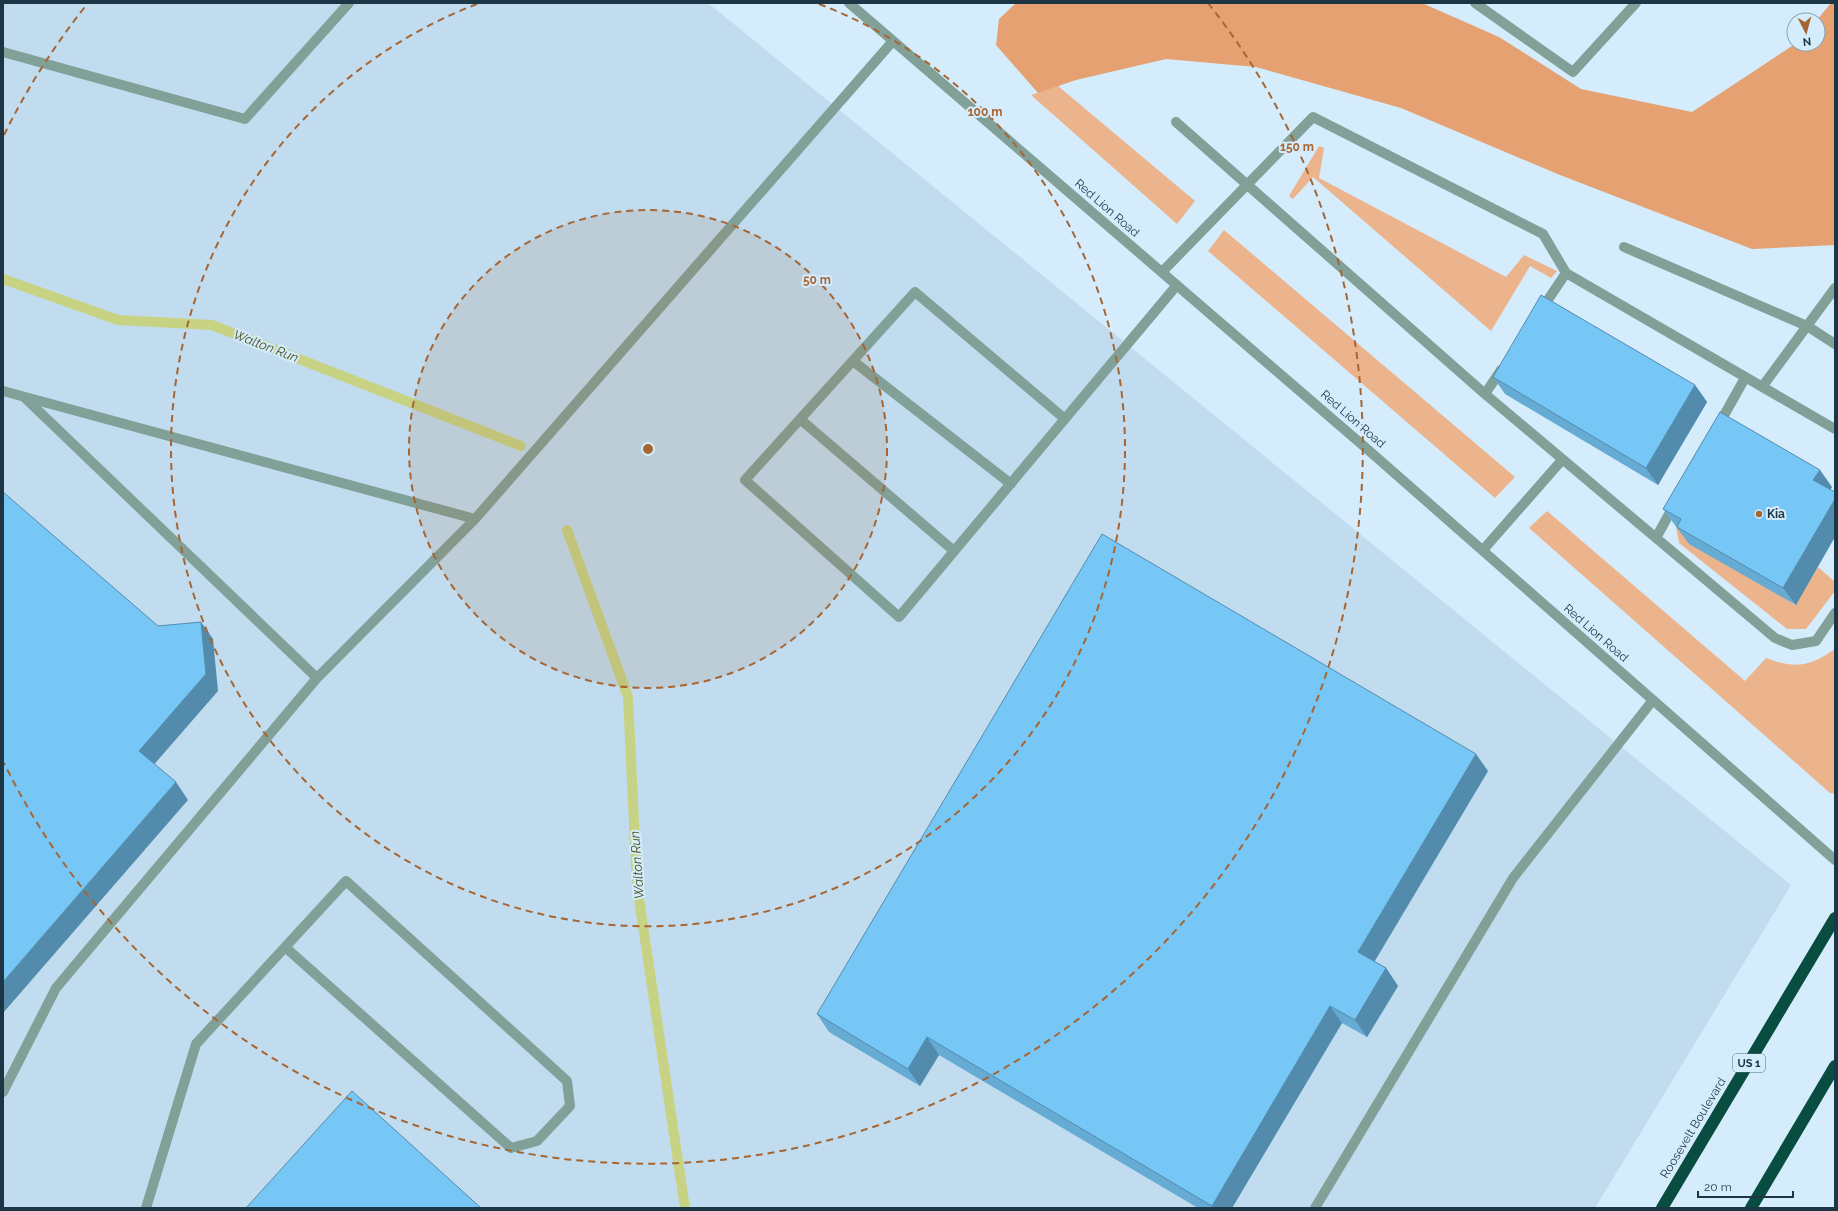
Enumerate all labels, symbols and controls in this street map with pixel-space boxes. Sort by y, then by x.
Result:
north arrow [1786,12,1826,52]
text: N [1802,35,1812,48]
text: 100 m [968,105,1002,119]
text: 150 m [1280,140,1314,154]
street label: Red Lion Road [1072,176,1142,240]
text: 50 m [803,273,831,287]
water label: Walton Run [232,327,300,365]
street label: Red Lion Road [1318,387,1388,451]
centre of rings [641,442,655,456]
place label: Kia [1767,507,1785,521]
marker: Kia [1754,509,1764,519]
street label: Red Lion Road [1561,601,1631,665]
water label: Walton Run [627,831,647,899]
road number: US 1 [1733,1054,1765,1072]
street label: Roosevelt Boulevard [1657,1075,1729,1181]
scale bar [1698,1173,1793,1199]
text: 20 m [1704,1180,1732,1194]

